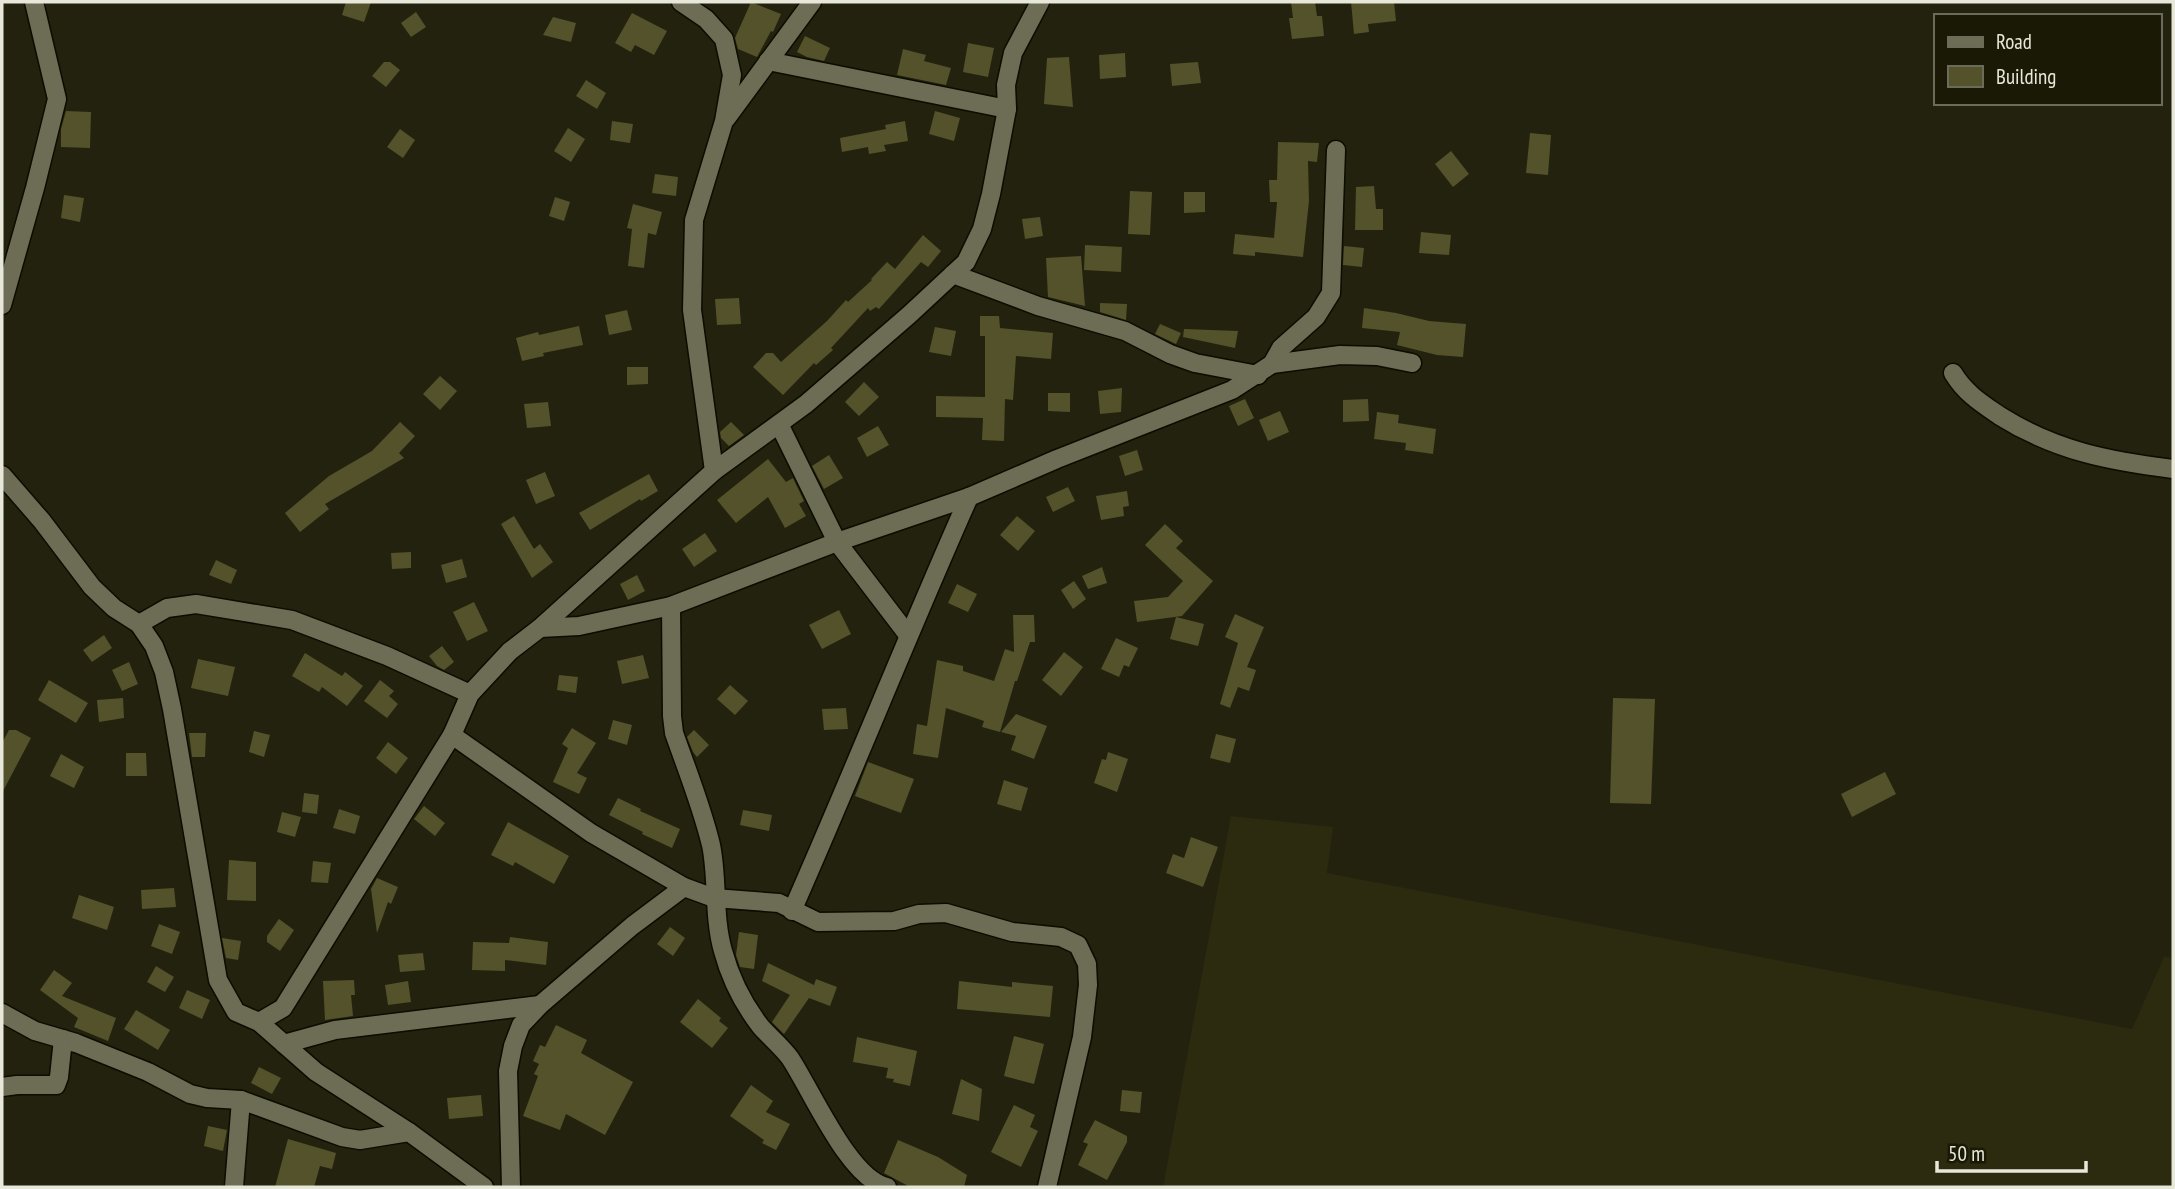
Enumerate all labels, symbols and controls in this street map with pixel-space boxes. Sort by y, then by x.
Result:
legend [1934,14,2161,105]
text: Road [1996,28,2032,55]
text: Building [1996,63,2056,90]
scale bar [1937,1130,2086,1174]
text: 50 m [1948,1140,1985,1167]

